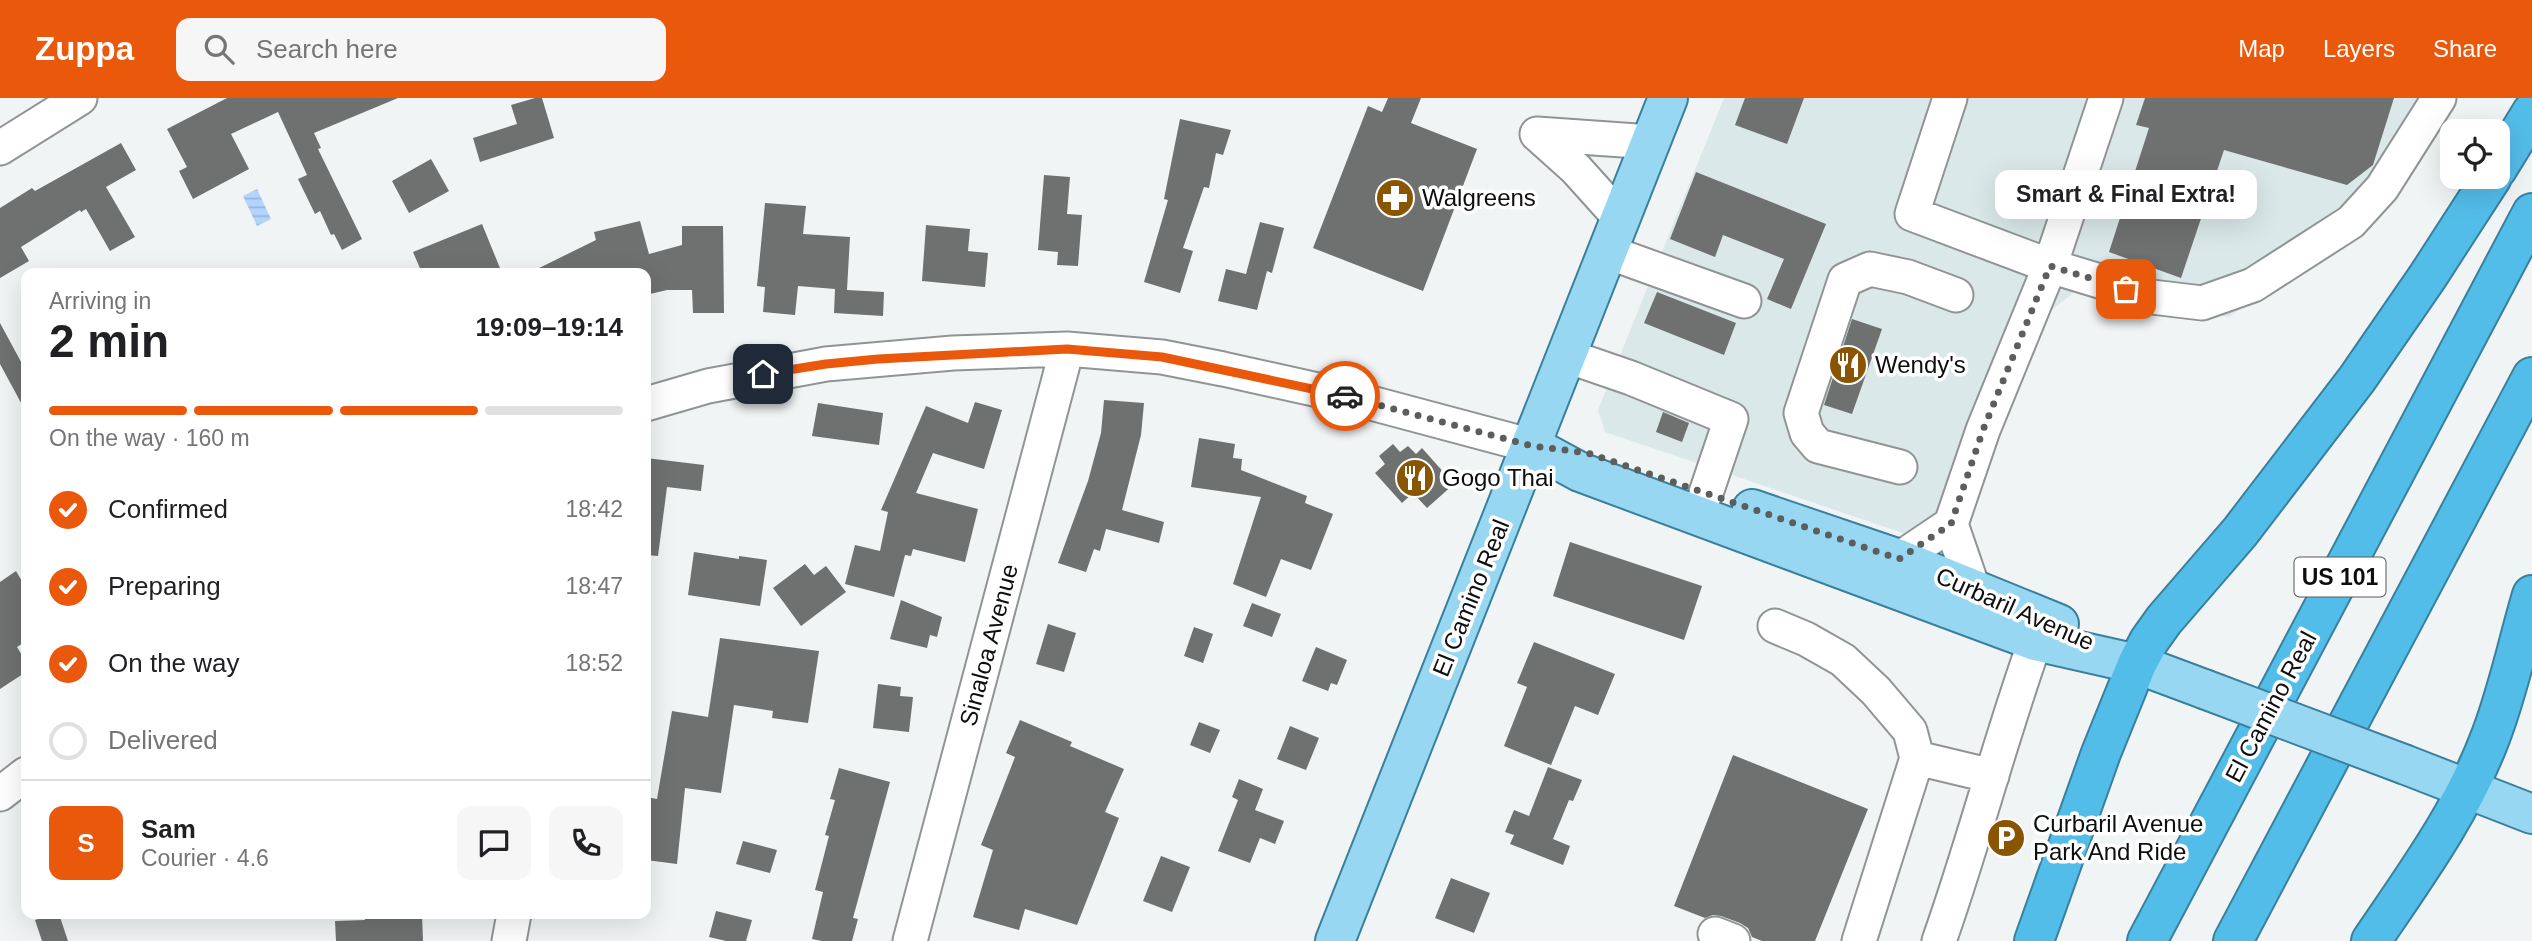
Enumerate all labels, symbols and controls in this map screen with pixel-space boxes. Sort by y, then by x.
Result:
search box [176,18,666,81]
text: Zuppa [35,30,134,67]
icon: search [200,30,238,68]
text: Search here [256,34,398,64]
text: Map [2238,35,2285,62]
text: Layers [2323,35,2395,62]
text: Share [2433,35,2497,62]
map controls [2440,119,2510,189]
button: locate [2440,119,2510,189]
callout: Smart & Final Extra! [1995,170,2257,219]
pharmacy icon: Walgreens [1374,177,1416,219]
text: Smart & Final Extra! [2016,181,2236,207]
place label: Walgreens [1422,184,1536,211]
pin [2096,259,2156,319]
icon: bag [2107,270,2145,308]
text: Arriving in [49,288,151,314]
text: 19:09–19:14 [476,312,623,342]
text: 2 min [49,315,169,367]
pin [733,344,793,404]
restaurant icon: Wendy's [1827,344,1869,386]
place label: Wendy's [1875,351,1966,378]
icon: home [744,355,782,393]
courier [1310,361,1380,431]
icon: car [1326,377,1364,415]
text: On the way · 160 m [49,425,250,451]
restaurant icon: Gogo Thai [1394,457,1436,499]
place label: Gogo Thai [1442,464,1554,491]
icon: check [49,491,87,529]
text: Confirmed [108,494,228,524]
text: 18:42 [565,496,623,522]
street label: El Camino Real [1427,515,1514,680]
road number: US 101 [2294,558,2386,597]
street label: Sinaloa Avenue [954,561,1023,729]
street label: Curbaril Avenue [1932,562,2099,656]
icon: check [49,568,87,606]
text: Preparing [108,571,221,601]
text: 18:47 [565,573,623,599]
street label: El Camino Real [2220,627,2322,787]
icon: check [49,645,87,683]
text: On the way [108,648,240,678]
text: 18:52 [565,650,623,676]
text: Delivered [108,725,218,755]
button: chat [457,806,531,880]
button: phone [549,806,623,880]
place label: Curbaril Avenue Park And Ride [2033,810,2203,865]
text: Sam [141,814,196,844]
parking icon: Curbaril Avenue Park And Ride [1985,817,2027,859]
text: S [77,828,95,858]
text: Courier · 4.6 [141,845,269,871]

